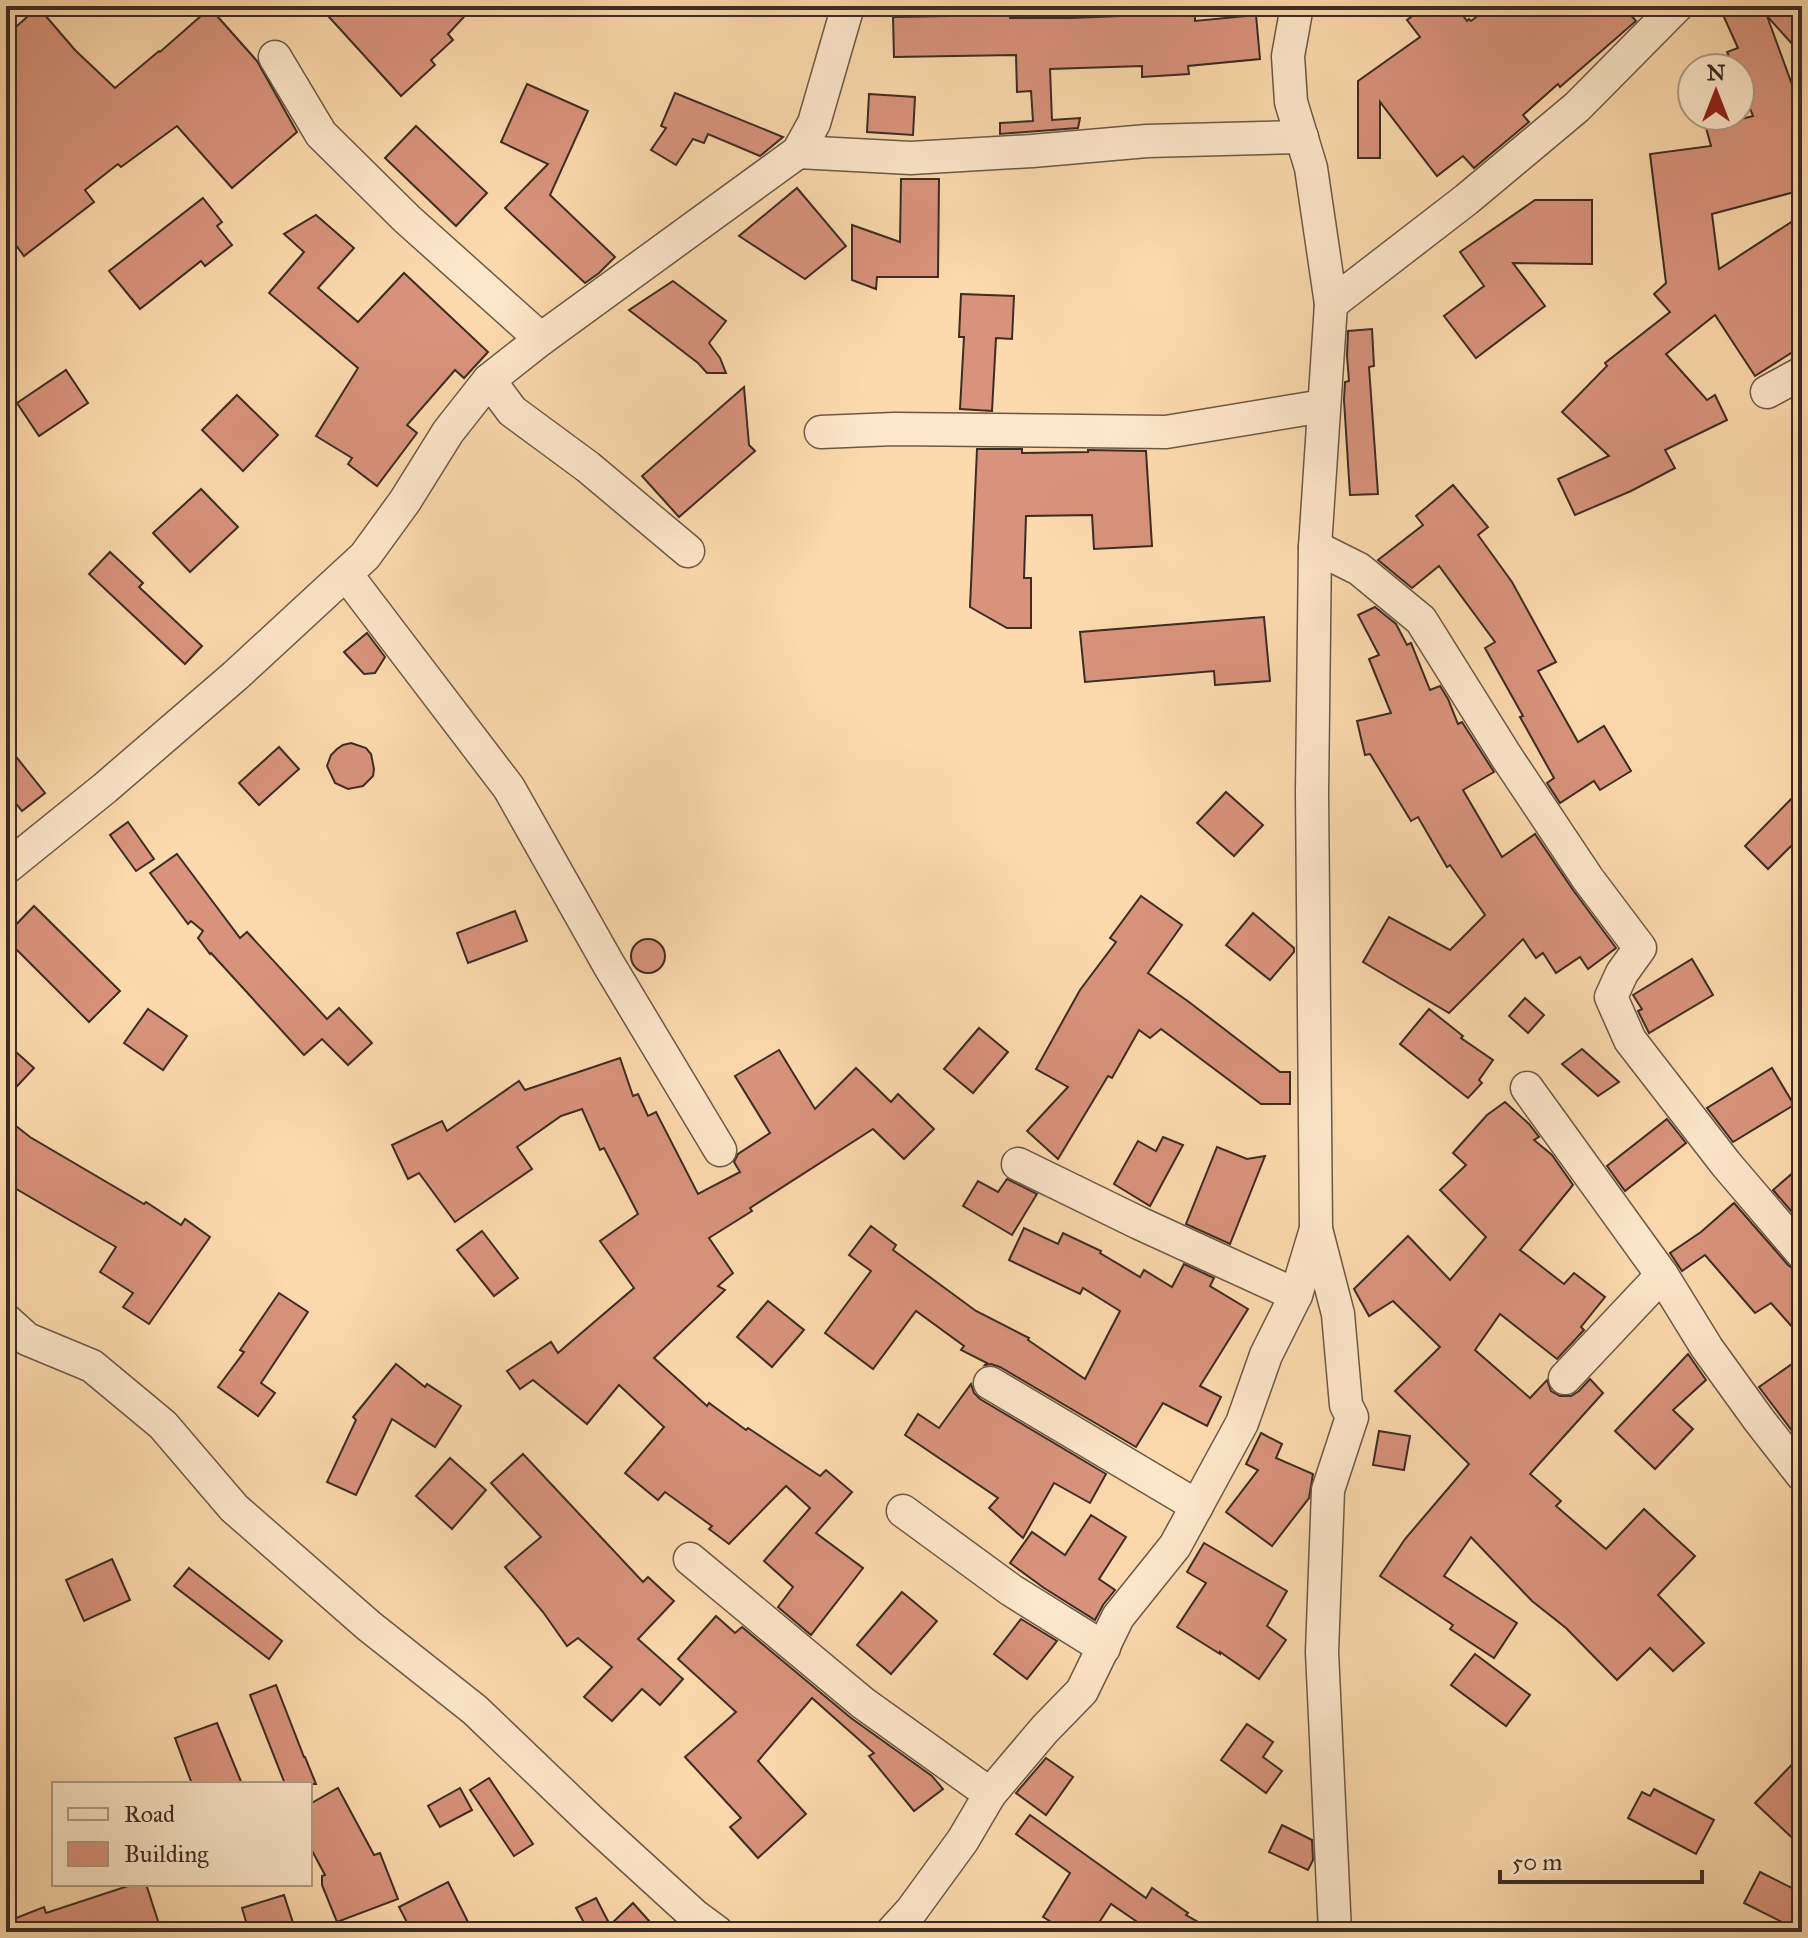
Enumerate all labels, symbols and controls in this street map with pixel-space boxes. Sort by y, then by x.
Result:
north arrow [1676,52,1756,132]
text: N [1707,59,1726,86]
legend [52,1782,312,1886]
text: Road [124,1799,175,1829]
scale bar [1500,1834,1702,1884]
text: Building [124,1839,209,1869]
text: 50 m [1512,1847,1562,1877]

